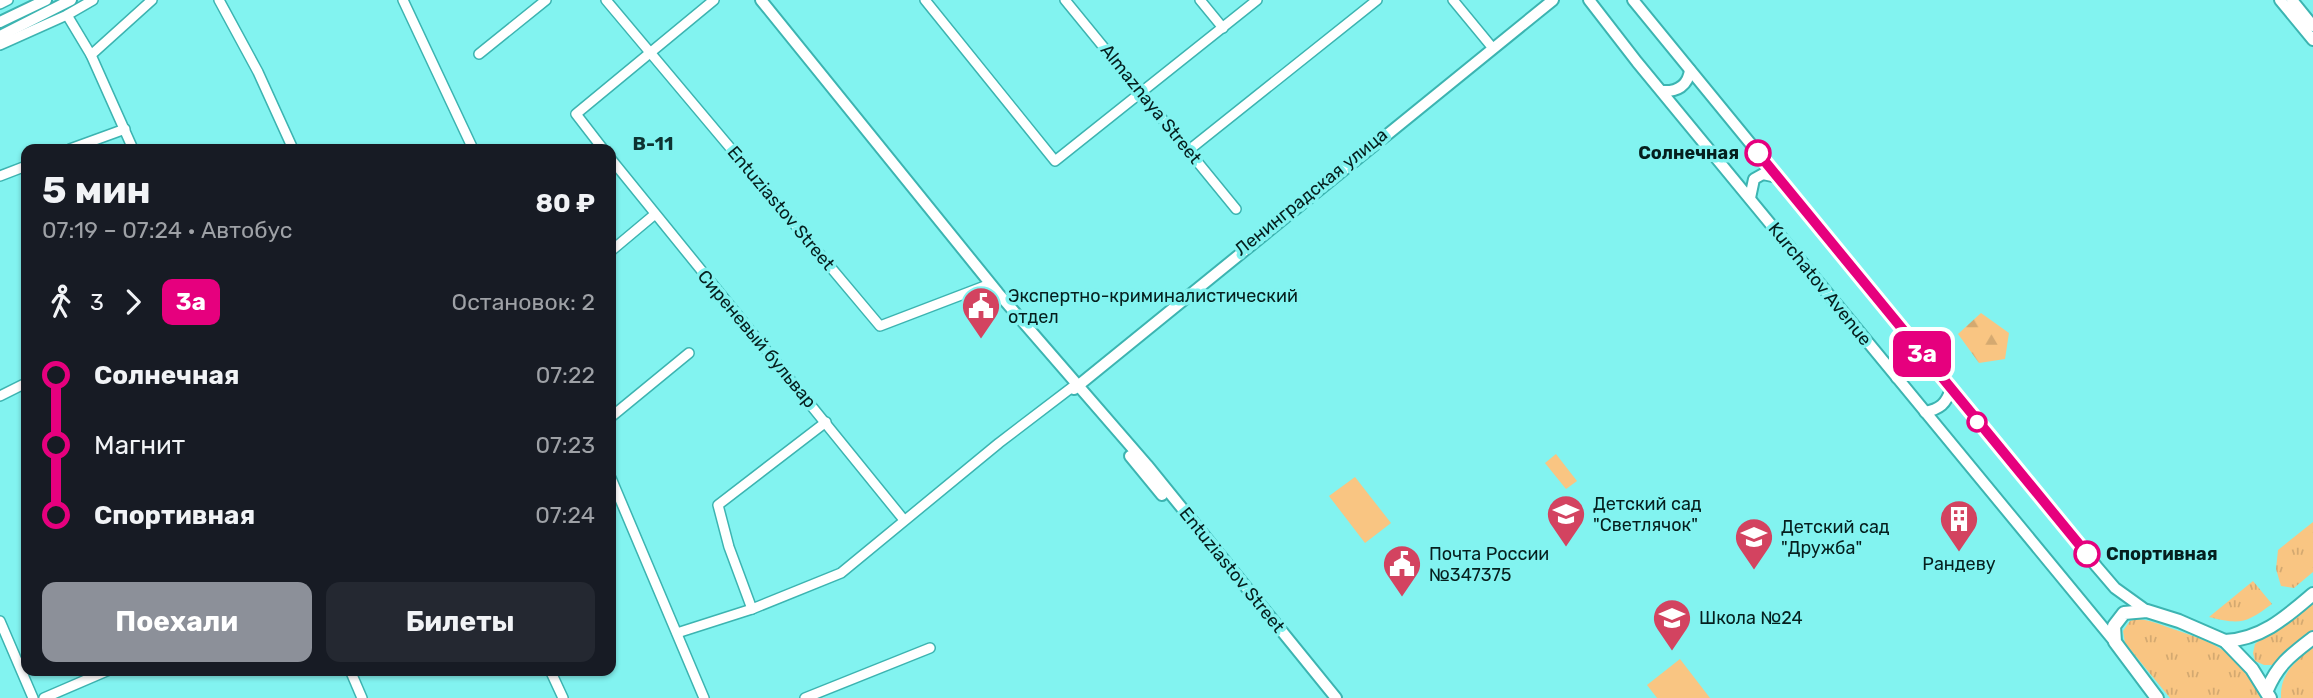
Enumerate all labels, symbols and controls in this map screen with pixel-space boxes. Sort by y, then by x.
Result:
street label: Almaznaya Street [1096,40,1206,168]
street label: Ленинградская улица [1230,124,1392,260]
district label: В-11 [633,132,673,155]
marker: Солнечная [1745,140,1771,166]
street label: Entuziastov Street [723,141,839,275]
place label: Солнечная [1638,142,1739,164]
text: 5 мин [42,167,151,213]
text: 80 ₽ [535,188,595,219]
text: 07:19 – 07:24 · Автобус [42,216,293,244]
street label: Kurchatov Avenue [1764,218,1876,350]
street label: Сиреневый бульвар [693,266,821,412]
icon: walk [42,283,80,321]
icon: forward [114,283,152,321]
public building icon: Экспертно-криминалистический отдел [960,285,1002,340]
place label: Экспертно-криминалистический отдел [1008,285,1298,328]
text: 3 [90,288,104,316]
text: 3а [176,288,206,316]
text: Остановок: 2 [452,288,595,316]
line badge: 3а [1890,331,1954,377]
text: 3а [1907,340,1937,368]
text: Солнечная [94,360,240,391]
text: 07:22 [536,361,595,389]
unlabelled marker [1967,412,1987,432]
text: Магнит [94,430,185,461]
text: 07:23 [535,431,595,459]
school or university icon: Детский сад "Светлячок" [1545,493,1587,548]
place label: Детский сад "Светлячок" [1593,493,1702,536]
building icon: Рандеву [1938,498,1980,553]
text: Спортивная [94,500,255,531]
text: 07:24 [535,501,595,529]
street label: Entuziastov Street [1175,503,1289,637]
school or university icon: Детский сад "Дружба" [1733,516,1775,571]
place label: Детский сад "Дружба" [1781,516,1890,559]
marker: Спортивная [2074,541,2100,567]
public building icon: Почта России №347375 [1381,543,1423,598]
place label: Почта России №347375 [1429,543,1549,586]
place label: Спортивная [2106,543,2218,565]
place label: Рандеву [1922,553,1996,575]
button: Поехали [42,582,312,662]
button: Билеты [326,582,595,662]
school or university icon: Школа №24 [1651,597,1693,652]
place label: Школа №24 [1699,607,1803,629]

